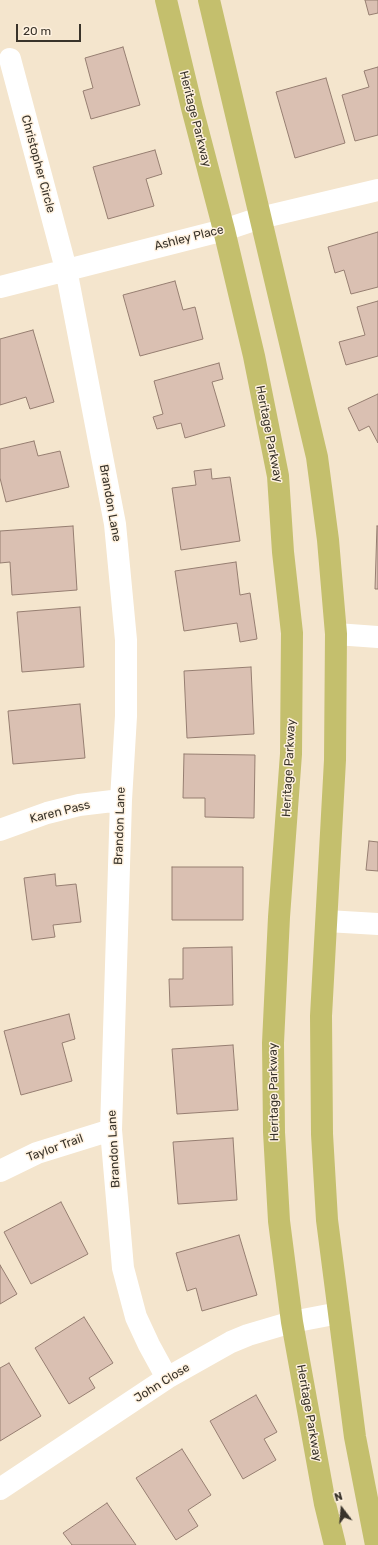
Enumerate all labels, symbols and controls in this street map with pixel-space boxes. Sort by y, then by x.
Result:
scale bar [18,16,83,42]
text: 20 m [23,24,51,38]
street label: Heritage Parkway [176,70,214,168]
street label: Christopher Circle [18,113,58,215]
street label: Ashley Place [153,222,225,254]
street label: Heritage Parkway [253,384,285,484]
street label: Brandon Lane [96,463,124,543]
street label: Heritage Parkway [279,718,299,818]
street label: Brandon Lane [111,787,129,865]
street label: Karen Pass [28,798,92,826]
street label: Heritage Parkway [266,1043,282,1141]
street label: Brandon Lane [105,1110,123,1188]
street label: Taylor Trail [25,1131,85,1165]
street label: John Close [132,1360,192,1406]
street label: Heritage Parkway [293,1363,325,1463]
north arrow [322,1489,362,1529]
text: N [333,1490,344,1504]

